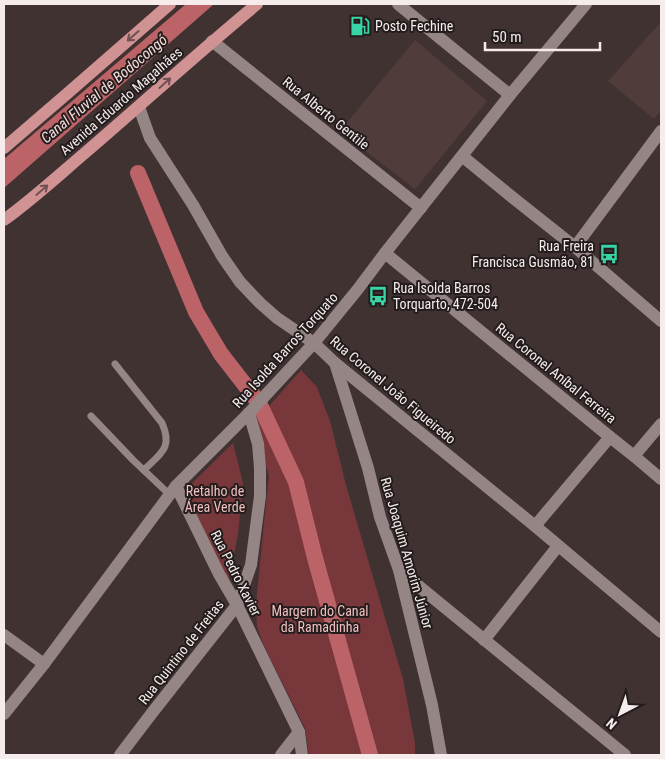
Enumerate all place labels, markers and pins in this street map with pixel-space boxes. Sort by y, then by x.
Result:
fuel station icon: Posto Fechine [349,15,371,37]
place label: Posto Fechine [375,18,454,34]
place label: Rua Freira Francisca Gusmão, 81 [472,238,594,270]
bus stop icon: Rua Freira Francisca Gusmão, 81 [598,243,620,265]
place label: Rua Isolda Barros Torquarto, 472-504 [393,280,498,312]
bus stop icon: Rua Isolda Barros Torquarto, 472-504 [367,285,389,307]

